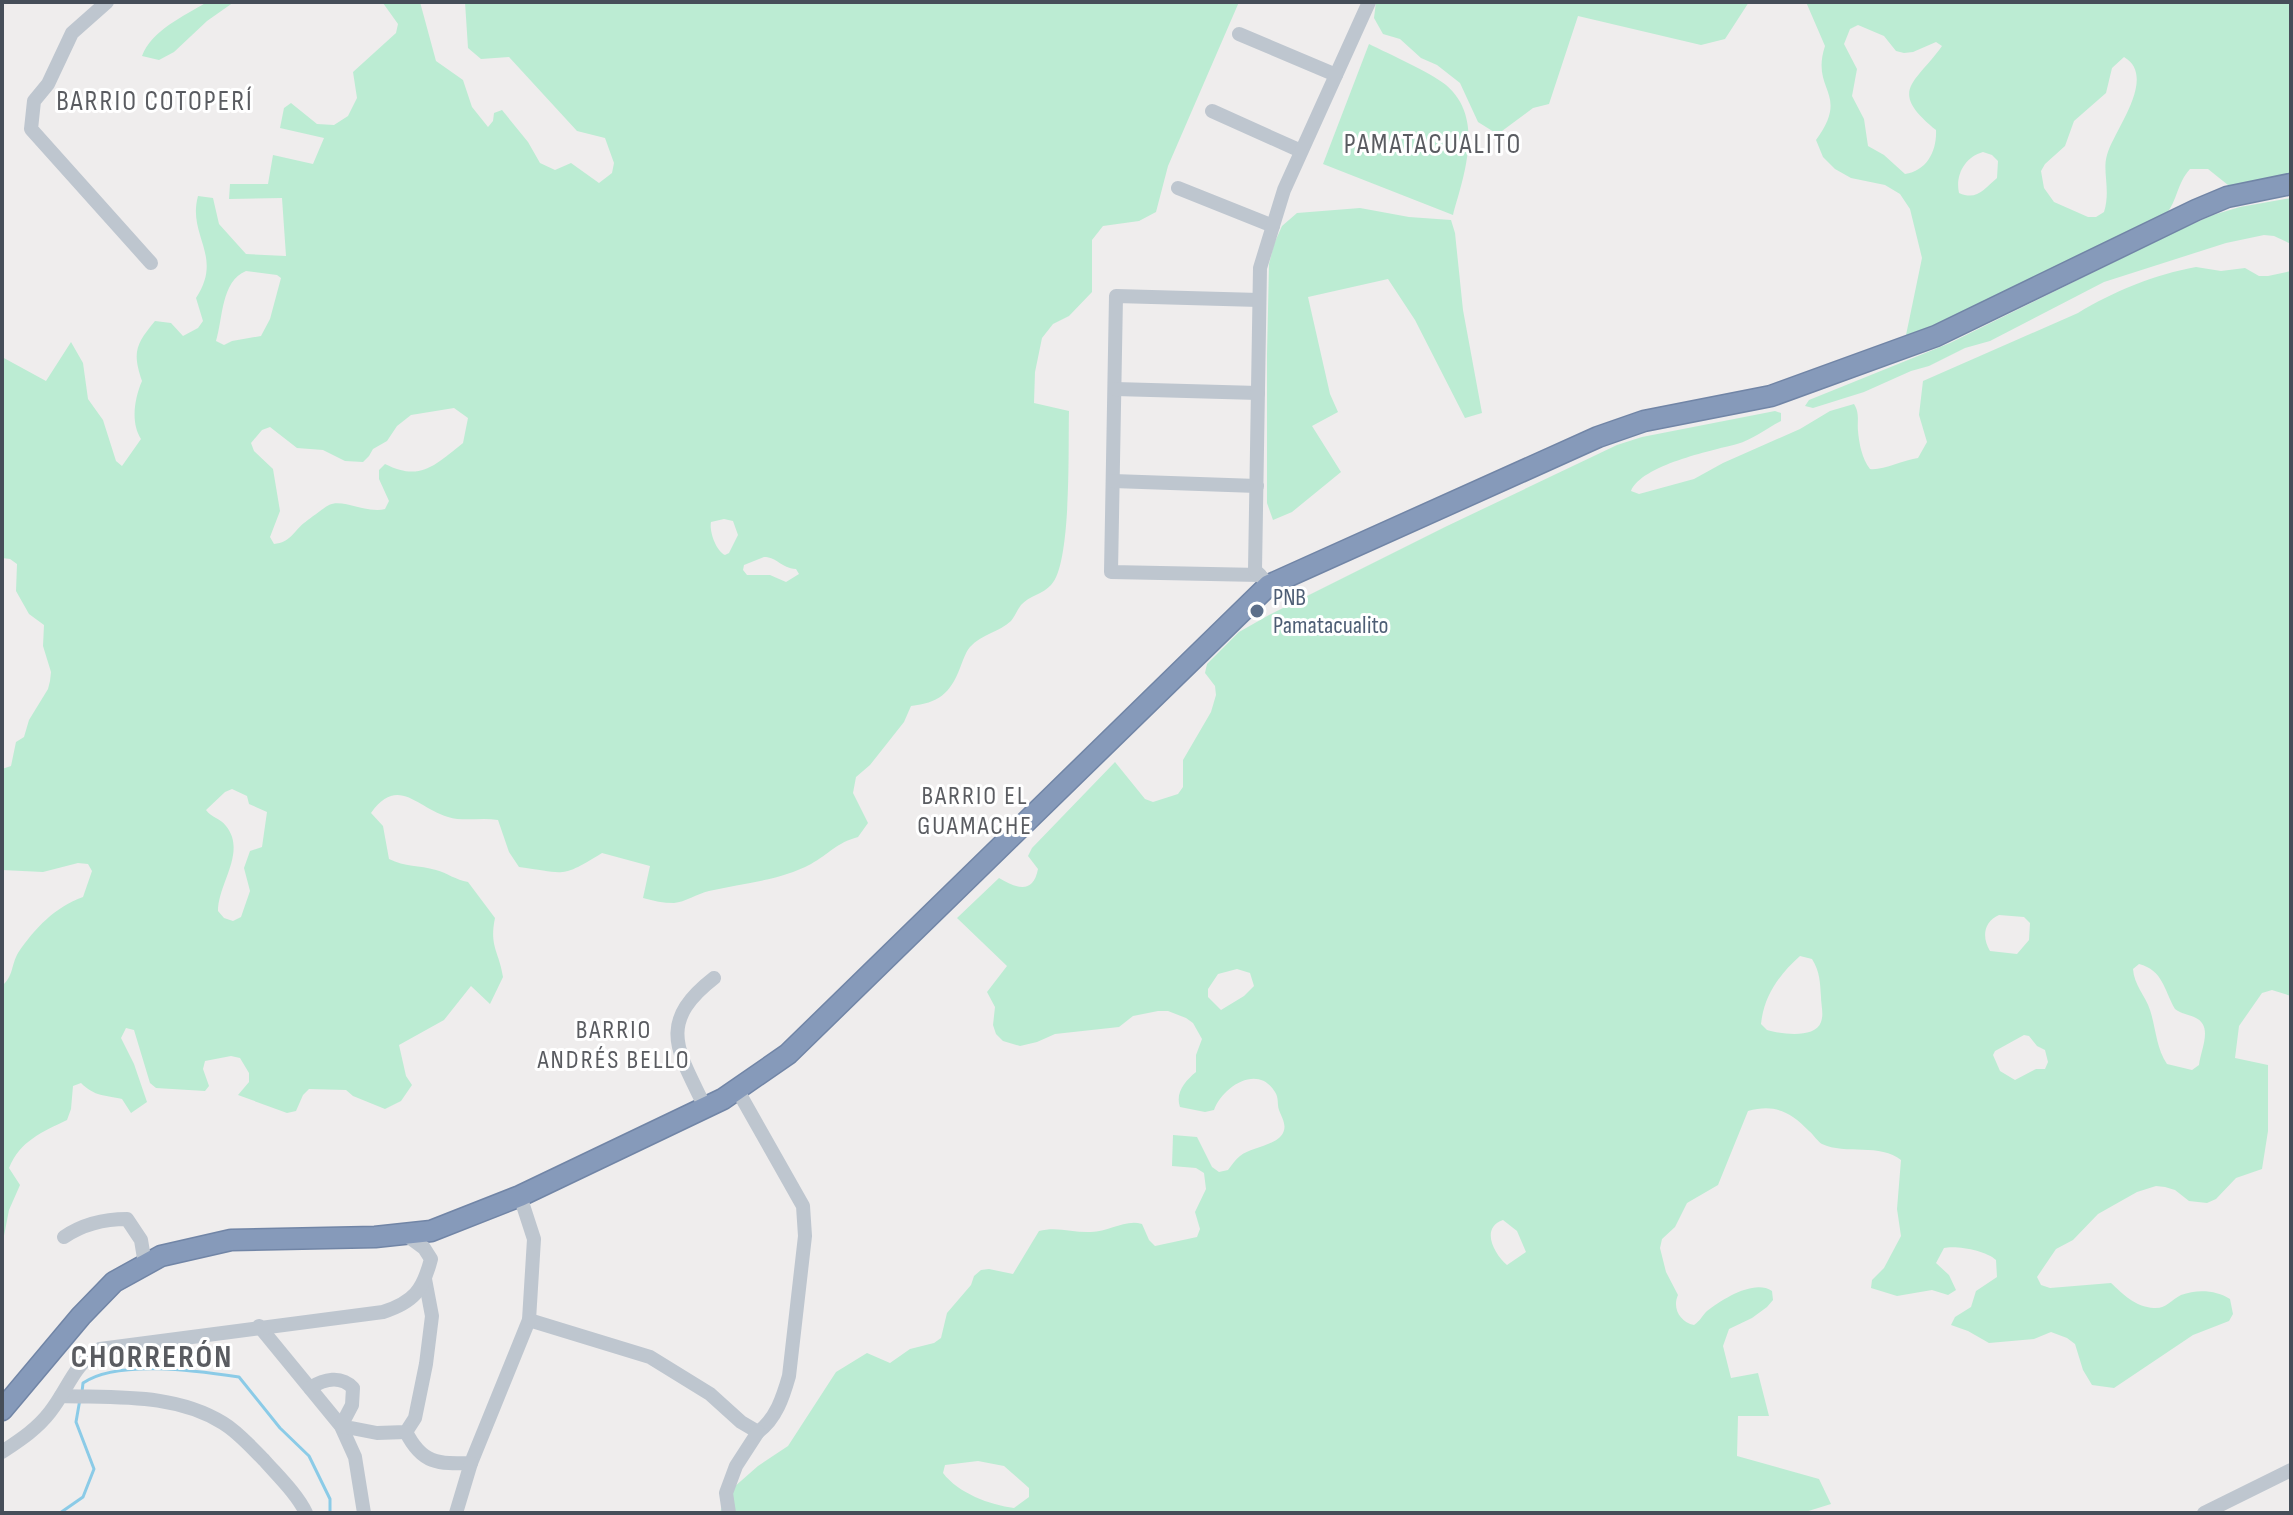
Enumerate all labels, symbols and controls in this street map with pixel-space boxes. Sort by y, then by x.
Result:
district label: BARRIO COTOPERÍ [56,85,254,118]
district label: PAMATACUALITO [1344,128,1522,161]
place label: PNB Pamatacualito [1273,583,1389,640]
marker: PNB Pamatacualito [1248,602,1266,620]
district label: BARRIO EL GUAMACHE [917,781,1033,842]
district label: BARRIO ANDRÉS BELLO [536,1015,691,1076]
district label: CHORRERÓN [71,1338,233,1377]

